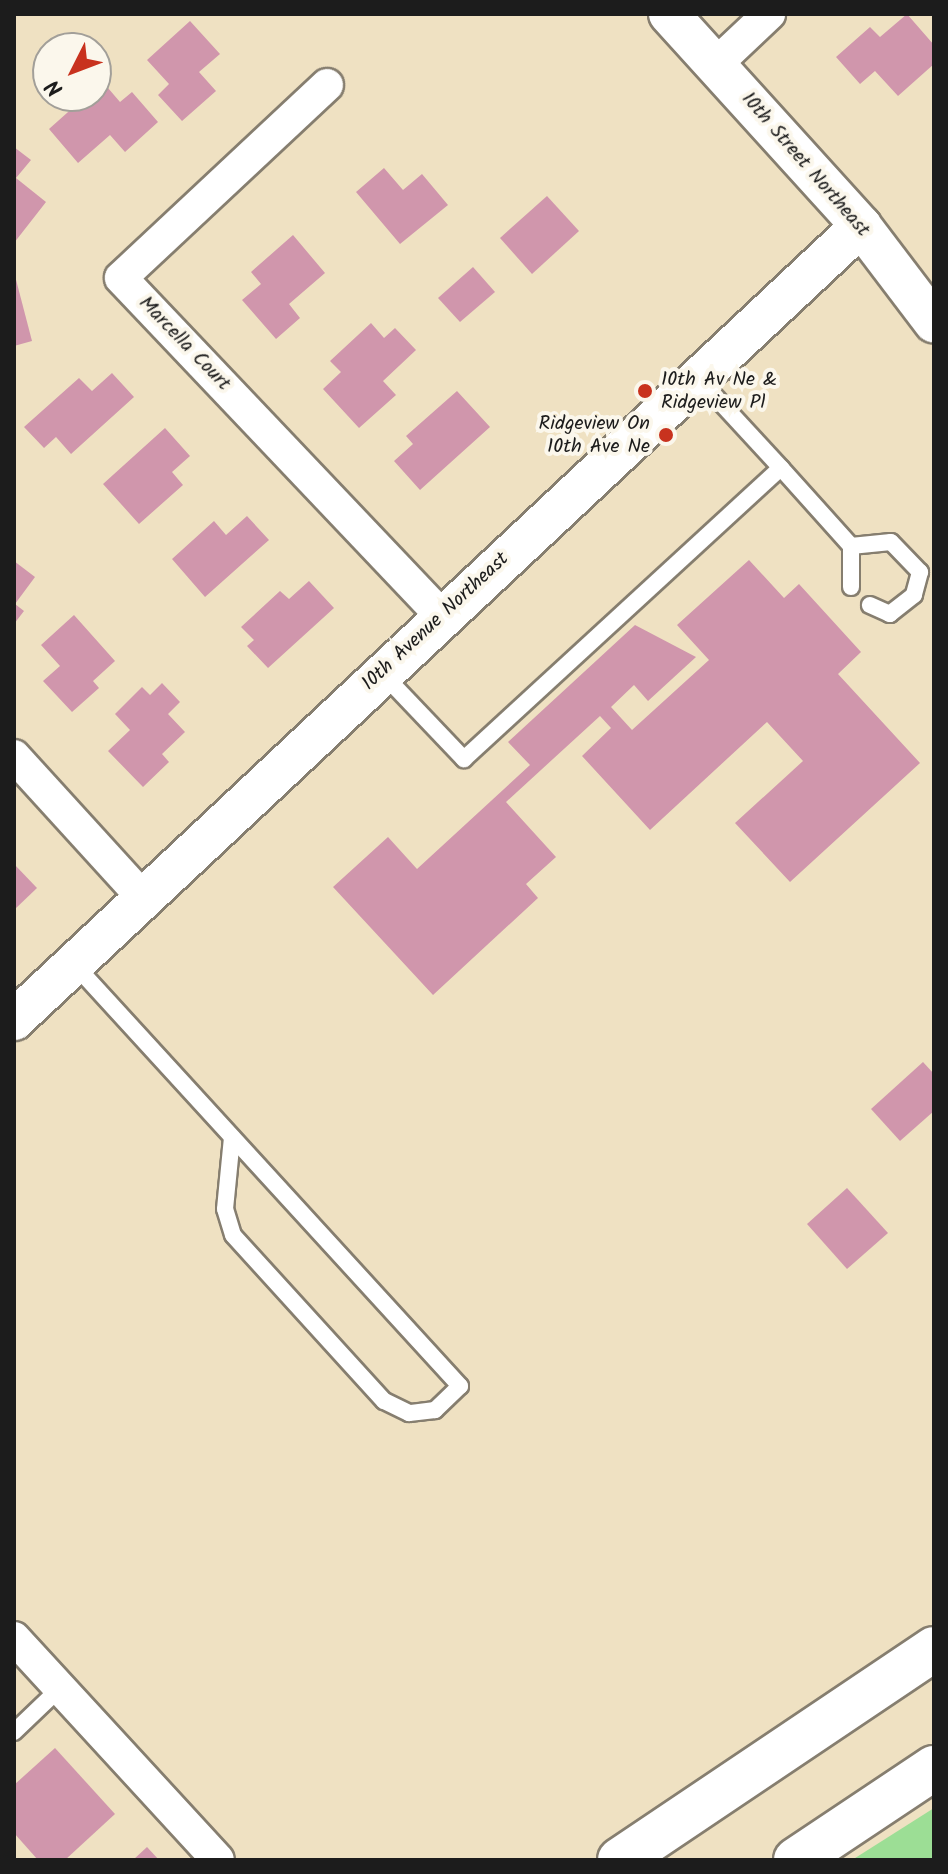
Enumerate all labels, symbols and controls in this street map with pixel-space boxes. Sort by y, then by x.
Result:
north arrow [32,32,112,112]
text: N [38,70,73,104]
street label: 10th Street Northeast [736,88,874,242]
street label: Marcella Court [133,292,235,396]
place label: 10th Av Ne & Ridgeview Pl [661,368,777,415]
marker: 10th Av Ne & Ridgeview Pl [636,382,654,400]
place label: Ridgeview On 10th Ave Ne [538,412,650,459]
marker: Ridgeview On 10th Ave Ne [657,426,675,444]
street label: 10th Avenue Northeast [358,548,514,696]

